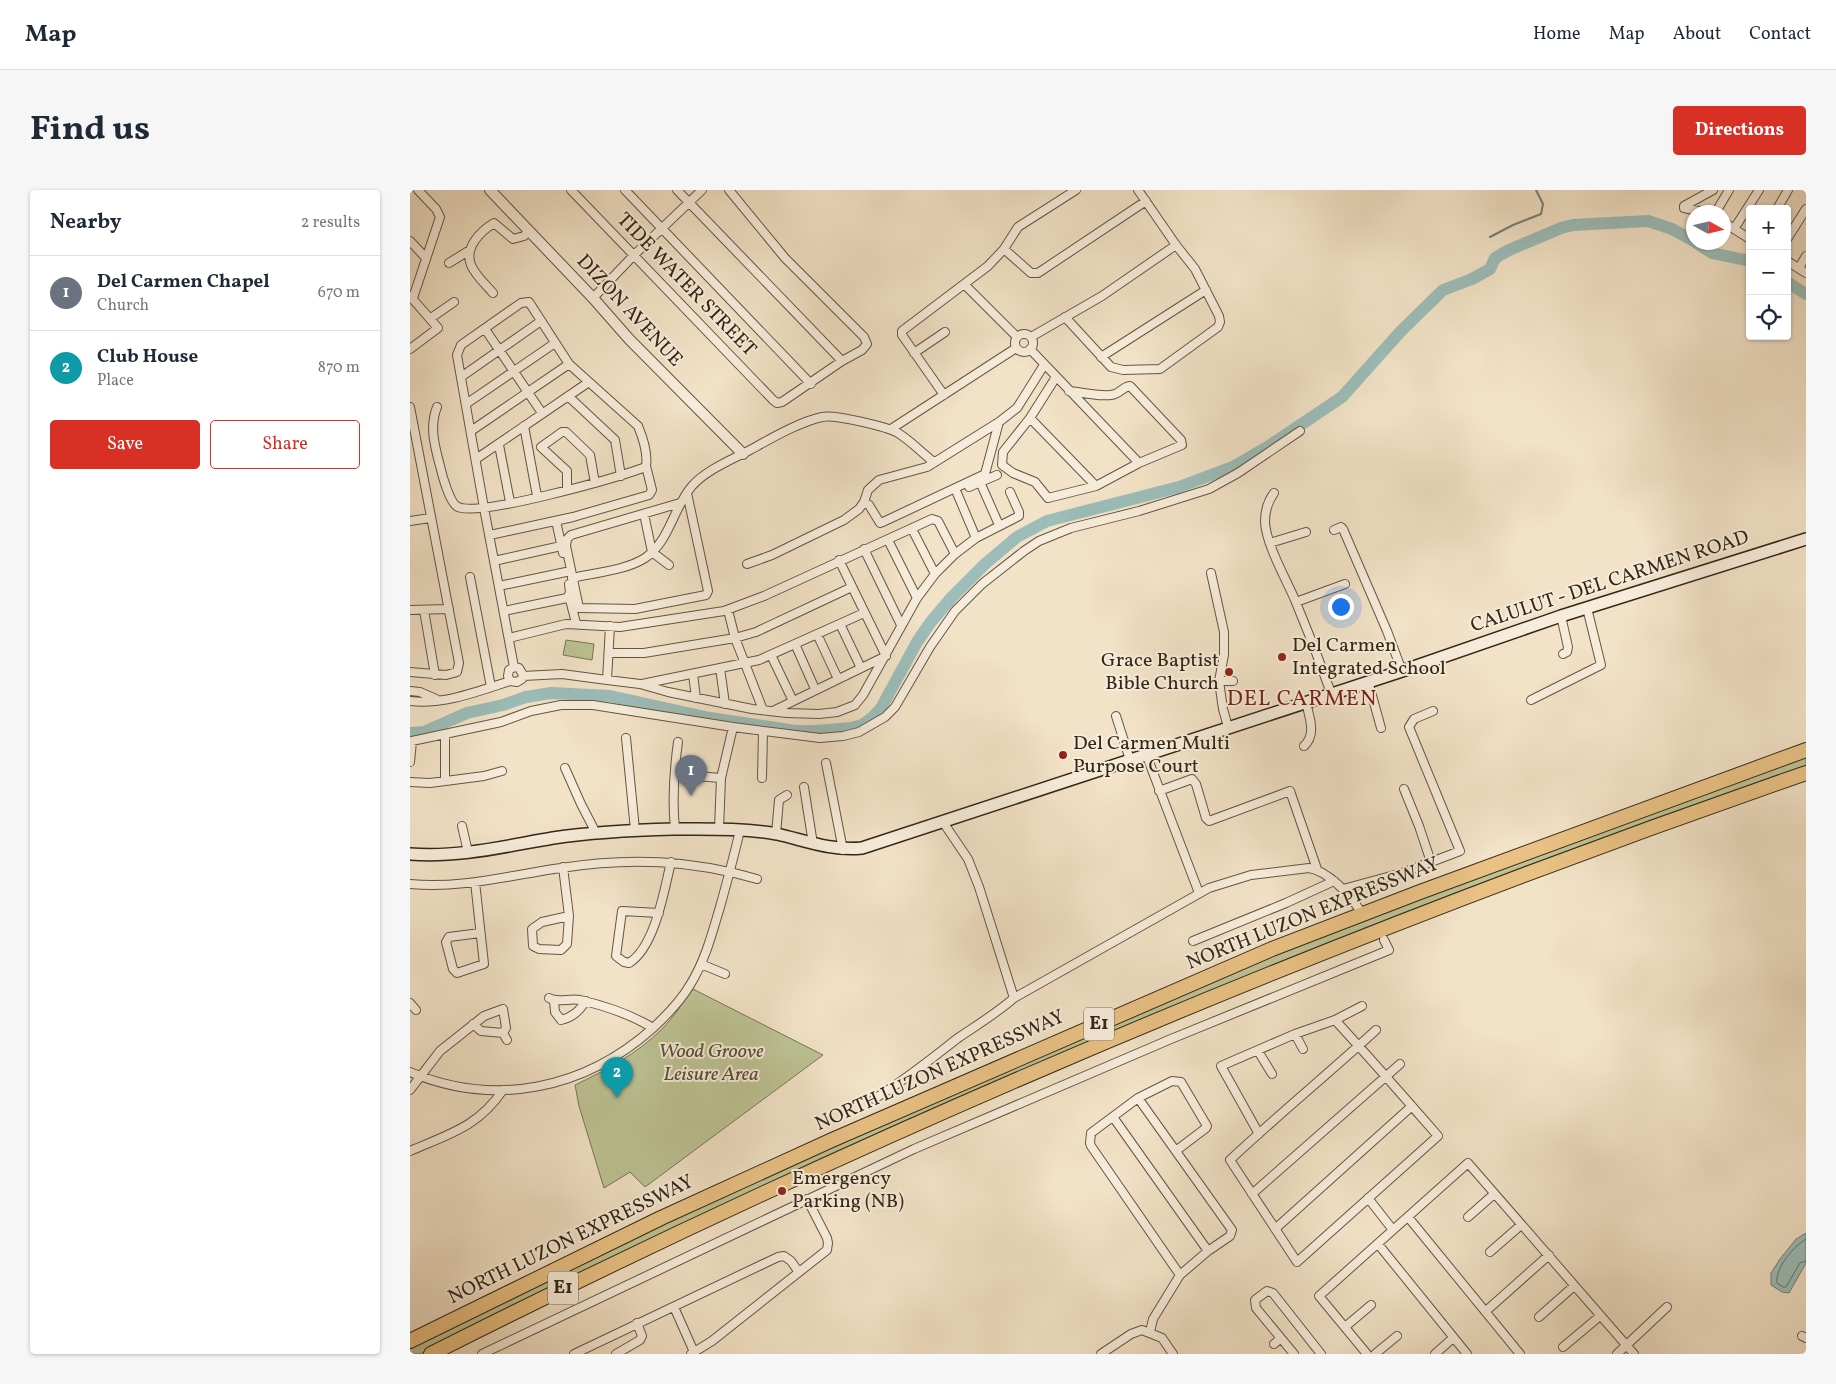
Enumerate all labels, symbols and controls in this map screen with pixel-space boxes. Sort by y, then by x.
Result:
text: Map [25,18,76,52]
text: Home [1533,22,1581,47]
text: Map [1609,22,1645,47]
text: About [1673,22,1721,47]
text: Contact [1749,22,1811,47]
text: Find us [30,106,150,154]
button: Directions [1673,106,1806,155]
north arrow [1686,205,1731,250]
map controls [1746,205,1791,340]
button: + [1746,205,1791,250]
street label: TIDE WATER STREET [610,207,762,363]
text: Nearby [50,208,121,237]
text: 2 results [301,212,360,234]
street label: DIZON AVENUE [569,248,689,374]
button: − [1746,250,1791,295]
text: Del Carmen Chapel [97,269,270,295]
text: 1 [63,282,69,304]
text: 670 m [318,282,360,304]
text: Church [97,295,149,317]
button: locate [1746,295,1791,340]
text: Club House [97,344,198,370]
text: 2 [62,357,70,379]
text: 870 m [318,357,360,379]
text: Place [97,370,134,392]
button: Save [50,420,200,469]
button: Share [210,420,360,469]
street label: CALULUT - DEL CARMEN ROAD [1467,524,1753,640]
your location [1328,594,1354,620]
place label: Del Carmen Integrated School [1292,632,1446,683]
place label: Grace Baptist Bible Church [1101,647,1219,698]
marker: Del Carmen Integrated School [1276,651,1288,663]
marker: Grace Baptist Bible Church [1223,666,1235,678]
district label: DEL CARMEN [1227,684,1377,715]
place label: Del Carmen Multi Purpose Court [1073,730,1230,781]
marker: Del Carmen Multi Purpose Court [1057,749,1069,761]
pin: 1 [675,755,707,796]
street label: NORTH LUZON EXPRESSWAY [1182,850,1444,978]
street label: NORTH LUZON EXPRESSWAY [811,1003,1070,1139]
road number: E1 [1084,1008,1114,1041]
park label: Wood Groove Leisure Area [658,1038,764,1089]
pin: 2 [601,1057,633,1098]
place label: Emergency Parking (NB) [792,1165,904,1216]
street label: NORTH LUZON EXPRESSWAY [443,1168,699,1312]
marker: Emergency Parking (NB) [776,1185,788,1197]
road number: E1 [548,1272,578,1304]

